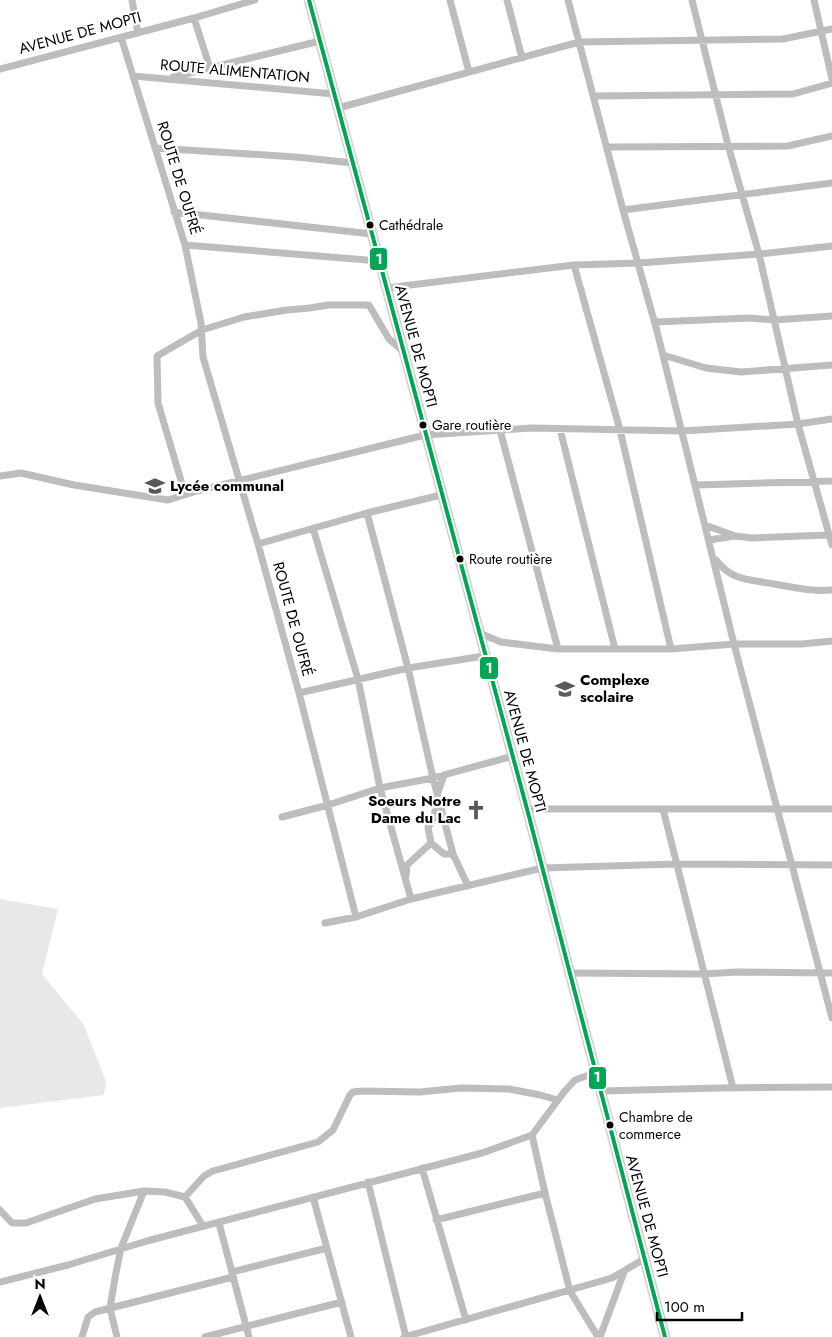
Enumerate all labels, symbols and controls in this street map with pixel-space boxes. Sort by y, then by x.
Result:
street label: AVENUE DE MOPTI [16,6,144,60]
street label: ROUTE ALIMENTATION [159,53,311,89]
street label: ROUTE DE OUFRÉ [151,118,207,238]
place label: Cathédrale [379,215,443,235]
marker: Cathédrale [365,220,375,230]
line badge: 1 [369,247,388,271]
text: 1 [375,249,383,269]
street label: AVENUE DE MOPTI [389,282,443,410]
place label: Gare routière [432,415,511,435]
marker: Gare routière [418,420,428,430]
school or university icon: Lycée communal [144,475,166,497]
place label: Lycée communal [170,475,284,497]
place label: Route routière [469,549,552,569]
marker: Route routière [455,554,465,564]
street label: ROUTE DE OUFRÉ [267,559,319,679]
line badge: 1 [479,656,499,680]
text: 1 [485,658,493,678]
place label: Complexe scolaire [580,669,650,708]
school or university icon: Complexe scolaire [554,678,576,700]
street label: AVENUE DE MOPTI [498,687,552,815]
place label: Soeurs Notre Dame du Lac [368,790,461,829]
church icon: Soeurs Notre Dame du Lac [465,799,487,821]
line badge: 1 [588,1066,607,1090]
text: 1 [593,1067,601,1087]
place label: Chambre de commerce [619,1107,693,1144]
marker: Chambre de commerce [605,1120,615,1130]
street label: AVENUE DE MOPTI [620,1152,674,1280]
north arrow [15,1272,65,1322]
text: N [34,1274,46,1294]
scale bar [657,1290,742,1322]
text: 100 m [664,1296,705,1318]

